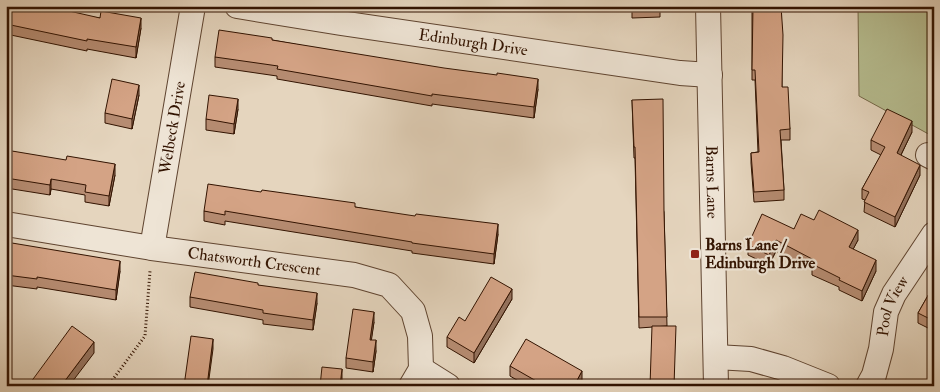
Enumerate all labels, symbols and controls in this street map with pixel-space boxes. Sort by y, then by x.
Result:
street label: Edinburgh Drive [417,25,529,60]
street label: Welbeck Drive [154,79,190,177]
street label: Barns Lane [701,145,722,219]
place label: Barns Lane / Edinburgh Drive [705,235,815,274]
street label: Chatsworth Crescent [186,243,322,280]
marker: Barns Lane / Edinburgh Drive [689,248,701,260]
street label: Pool View [873,271,914,338]

